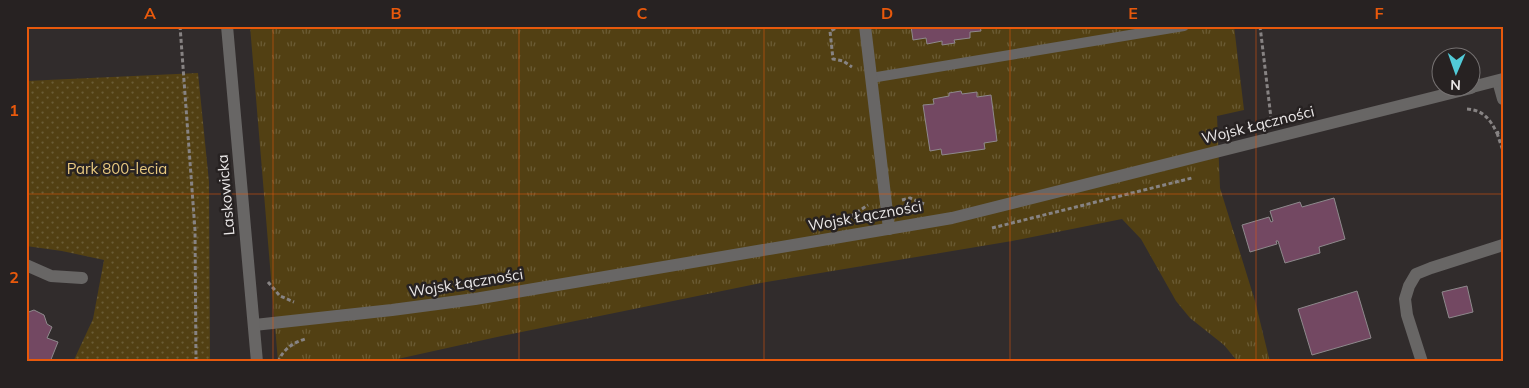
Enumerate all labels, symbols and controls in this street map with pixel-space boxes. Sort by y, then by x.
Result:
text: A [144,3,156,23]
text: B [390,3,402,23]
text: C [637,3,648,23]
text: D [881,3,893,23]
text: E [1128,3,1138,23]
text: F [1374,3,1384,23]
north arrow [1432,48,1482,98]
text: N [1450,76,1461,94]
text: 1 [9,100,19,120]
street label: Wojsk Łączności [1200,101,1316,148]
street label: Laskowicka [212,154,239,236]
park label: Park 800-lecia [67,159,167,178]
street label: Wojsk Łączności [807,196,923,235]
street label: Wojsk Łączności [408,264,524,301]
text: 2 [9,267,19,287]

